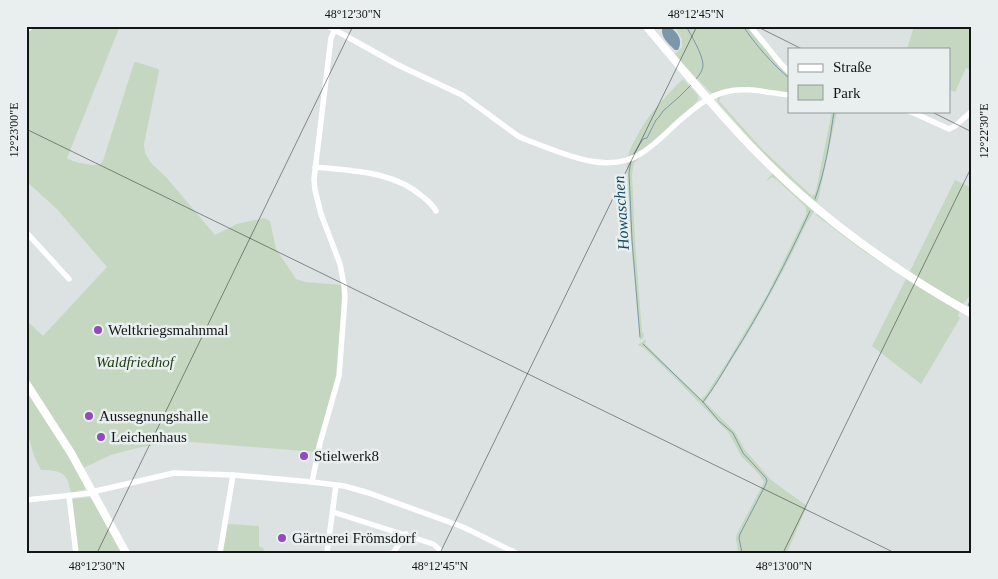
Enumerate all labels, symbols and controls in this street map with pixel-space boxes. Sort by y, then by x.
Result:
text: 48°12'30"N [325,7,382,21]
text: 48°12'45"N [668,7,725,21]
legend [788,48,950,112]
text: Straße [833,59,872,75]
text: Park [833,85,861,101]
text: 12°23'00"E [7,102,21,158]
text: 12°22'30"E [977,103,991,159]
water label: Howaschen [610,175,632,252]
place label: Weltkriegsmahnmal [108,322,228,338]
marker: Weltkriegsmahnmal [92,324,104,336]
park label: Waldfriedhof [96,354,176,370]
place label: Aussegnungshalle [99,408,208,424]
marker: Aussegnungshalle [83,410,95,422]
place label: Leichenhaus [111,429,187,445]
marker: Leichenhaus [95,431,107,443]
place label: Stielwerk8 [314,448,379,464]
marker: Stielwerk8 [298,450,310,462]
place label: Gärtnerei Frömsdorf [292,530,416,546]
marker: Gärtnerei Frömsdorf [276,532,288,544]
text: 48°12'30"N [69,559,126,573]
text: 48°12'45"N [412,559,469,573]
text: 48°13'00"N [756,559,813,573]

